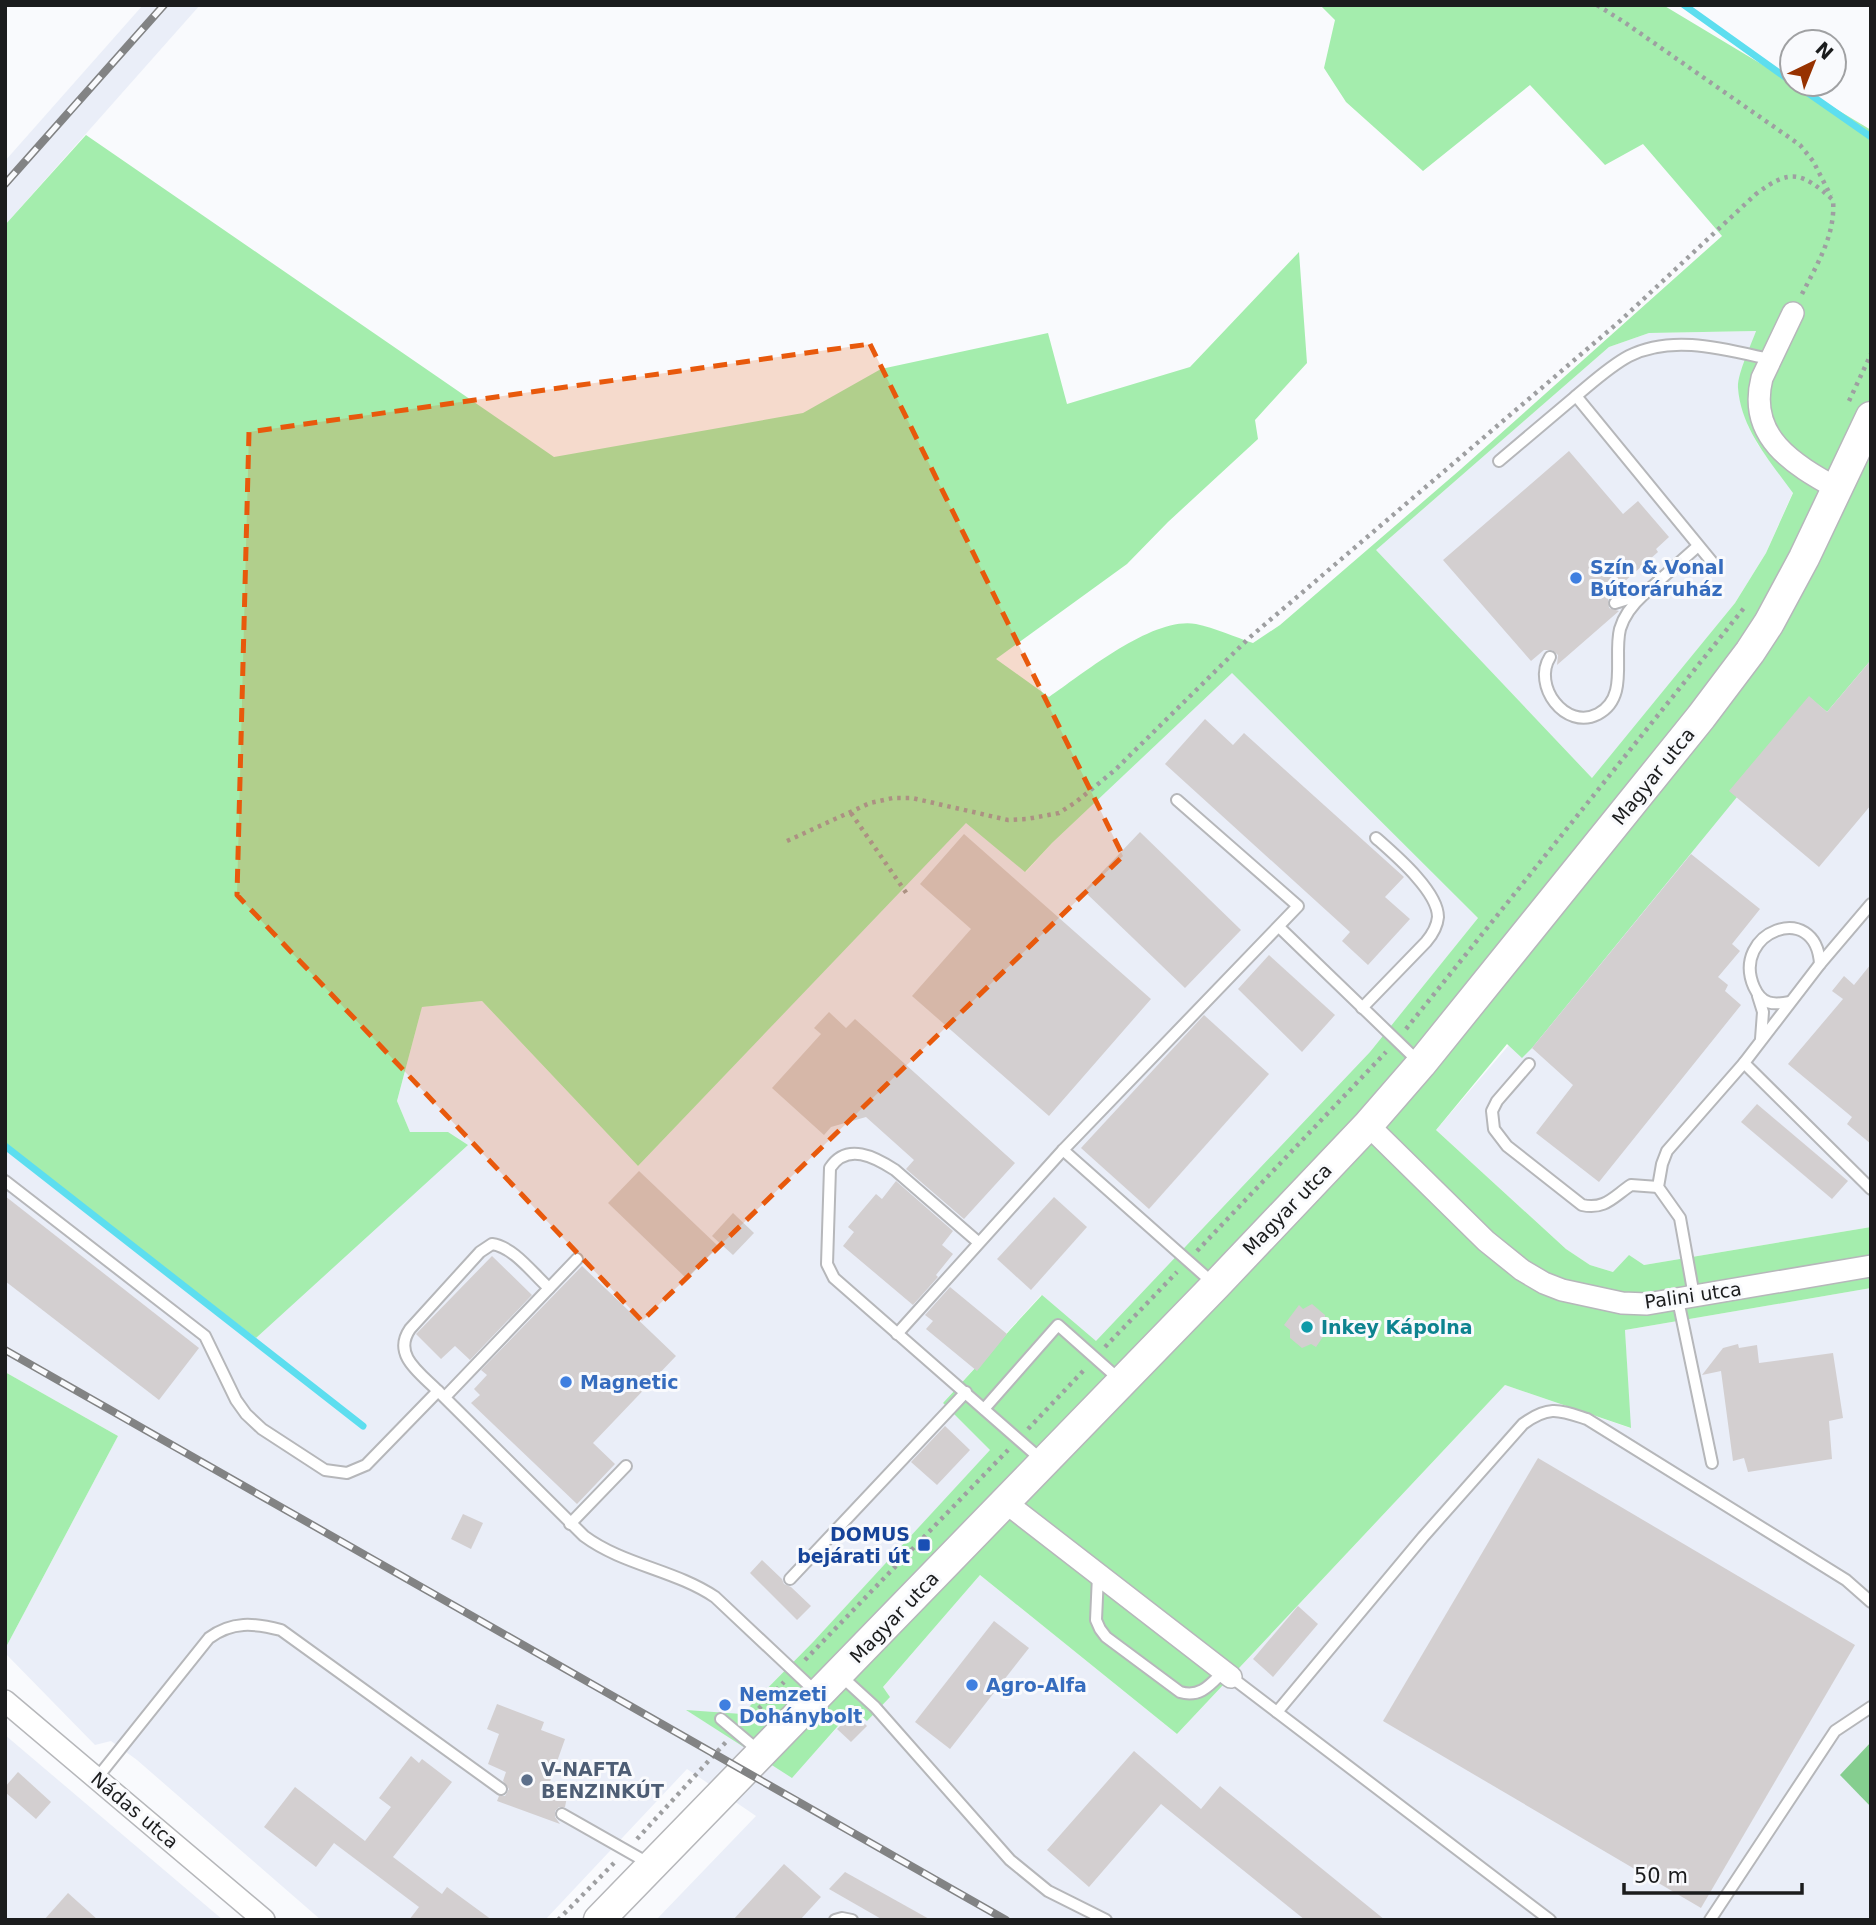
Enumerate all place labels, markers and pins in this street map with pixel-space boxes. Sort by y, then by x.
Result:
place label: Szín & Vonal Bútoráruház [1590,556,1724,600]
marker: Szín & Vonal Bútoráruház [1568,570,1584,586]
place label: Inkey Kápolna [1321,1316,1473,1338]
marker: Inkey Kápolna [1299,1319,1315,1335]
place label: Magnetic [580,1371,679,1393]
marker: Magnetic [558,1374,574,1390]
place label: DOMUS bejárati út [797,1523,910,1567]
marker: DOMUS bejárati út [916,1537,932,1553]
place label: Agro-Alfa [986,1674,1087,1696]
marker: Agro-Alfa [964,1677,980,1693]
place label: Nemzeti Dohánybolt [739,1683,862,1727]
marker: Nemzeti Dohánybolt [717,1697,733,1713]
place label: V-NAFTA BENZINKÚT [541,1758,664,1802]
marker: V-NAFTA BENZINKÚT [519,1772,535,1788]

